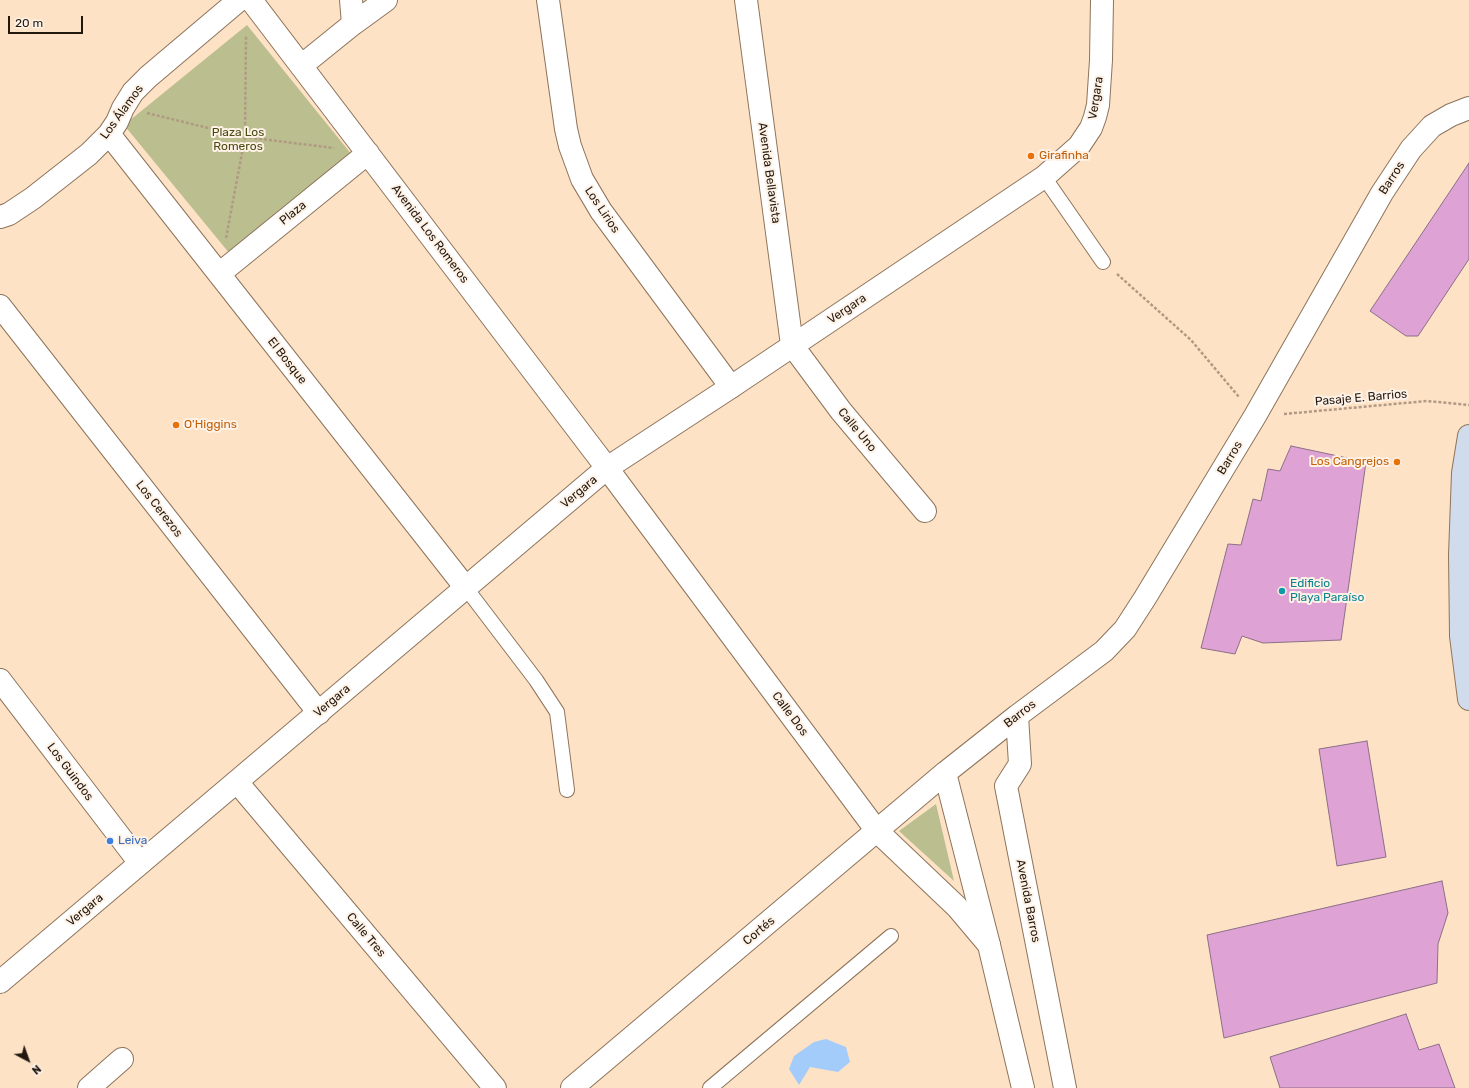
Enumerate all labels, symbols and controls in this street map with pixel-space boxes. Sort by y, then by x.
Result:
scale bar [10,8,85,34]
text: 20 m [15,16,43,30]
street label: Vergara [1086,76,1106,120]
street label: Los Álamos [97,82,147,142]
street label: Avenida Bellavista [755,122,783,224]
park label: Plaza Los Romeros [212,126,264,154]
place label: Girafinha [1039,149,1089,163]
marker: Girafinha [1026,151,1036,161]
street label: Barros [1376,159,1408,197]
street label: Avenida Los Romeros [388,182,472,286]
street label: Los Lirios [581,184,623,236]
street label: Plaza [277,198,309,228]
street label: Vergara [825,291,869,327]
street label: El Bosque [264,335,310,387]
street label: Pasaje E. Barrios [1314,387,1408,409]
street label: Calle Uno [835,405,879,455]
place label: O'Higgins [184,418,237,432]
marker: O'Higgins [171,420,181,430]
street label: Barros [1214,439,1246,477]
place label: Los Cangrejos [1310,455,1389,469]
marker: Los Cangrejos [1392,457,1402,467]
street label: Vergara [558,473,600,511]
street label: Los Cerezos [133,478,185,540]
place label: Edificio Playa Paraíso [1290,577,1364,605]
marker: Edificio Playa Paraíso [1277,586,1287,596]
street label: Vergara [311,682,353,720]
street label: Calle Dos [769,689,811,739]
street label: Barros [1001,697,1039,731]
street label: Los Guindos [44,740,96,804]
place label: Leiva [118,834,147,848]
marker: Leiva [105,836,115,846]
street label: Avenida Barros [1013,858,1043,944]
street label: Vergara [64,891,106,929]
street label: Calle Tres [343,910,389,960]
street label: Cortés [740,914,778,948]
north arrow [8,1040,48,1080]
text: N [29,1062,43,1077]

